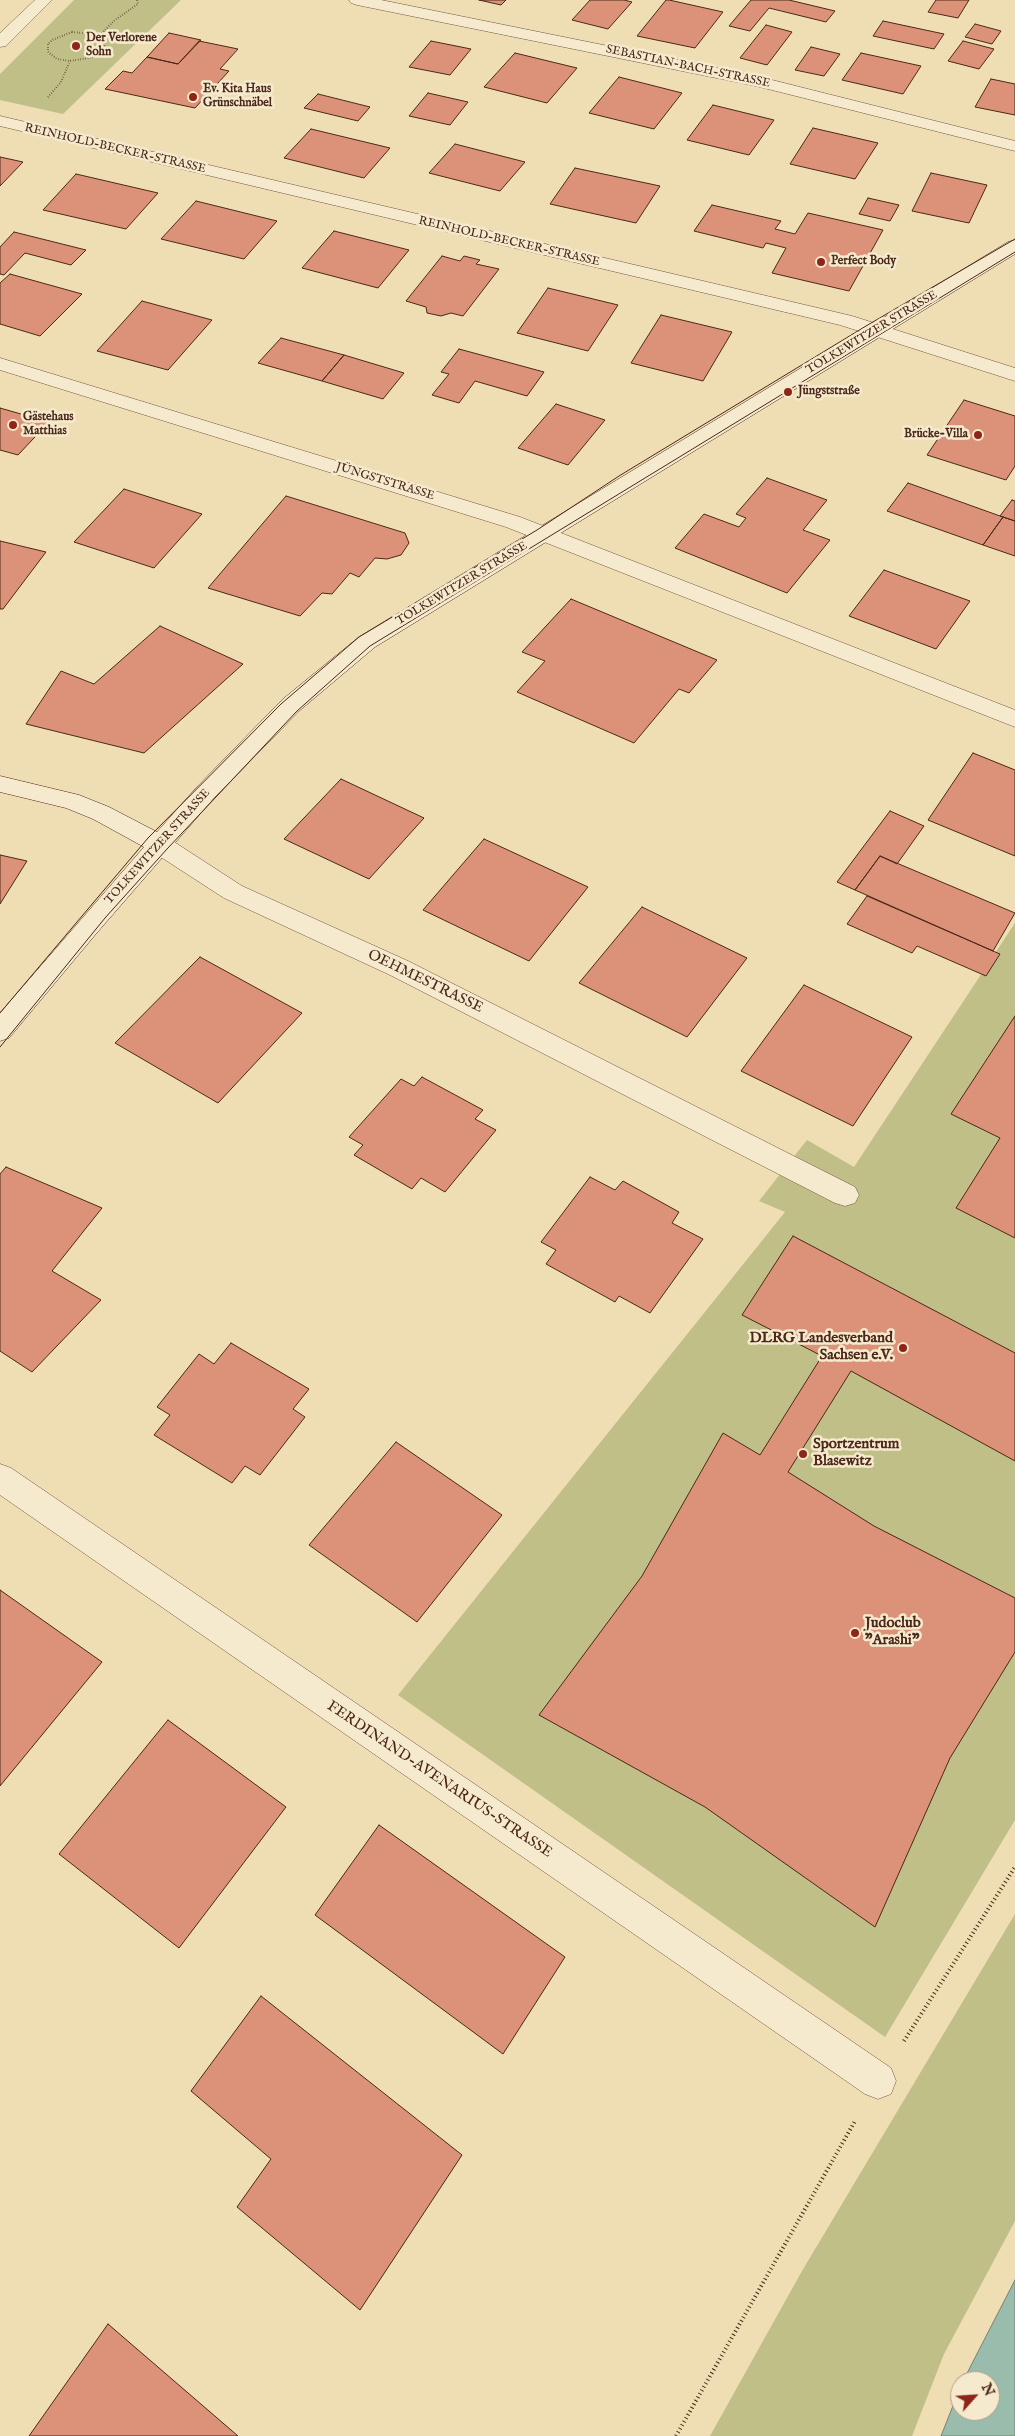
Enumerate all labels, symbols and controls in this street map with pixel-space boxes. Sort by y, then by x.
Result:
place label: Der Verlorene Sohn [86,32,157,60]
marker: Der Verlorene Sohn [70,40,82,52]
street label: SEBASTIAN-BACH-STRASSE [604,43,772,91]
place label: Ev. Kita Haus Grünschnäbel [203,83,272,111]
marker: Ev. Kita Haus Grünschnäbel [187,91,199,103]
street label: REINHOLD-BECKER-STRASSE [23,121,207,177]
street label: REINHOLD-BECKER-STRASSE [417,214,601,270]
place label: Perfect Body [831,255,896,269]
marker: Perfect Body [815,256,827,268]
street label: TOLKEWITZER STRASSE [804,288,940,378]
place label: Jüngststraße [798,385,860,399]
marker: Jüngststraße [782,386,794,398]
place label: Gästehaus Matthias [23,411,74,439]
marker: Gästehaus Matthias [7,419,19,431]
place label: Brücke-Villa [904,428,968,442]
marker: Brücke-Villa [972,429,984,441]
street label: JÜNGSTSTRASSE [334,460,436,504]
street label: TOLKEWITZER STRASSE [394,539,530,629]
street label: TOLKEWITZER STRASSE [102,786,214,908]
street label: OEHMESTRASSE [364,946,486,1018]
place label: DLRG Landesverband Sachsen e.V. [749,1330,893,1365]
marker: DLRG Landesverband Sachsen e.V. [897,1342,909,1354]
place label: Sportzentrum Blasewitz [813,1436,899,1471]
marker: Sportzentrum Blasewitz [797,1448,809,1460]
place label: Judoclub "Arashi" [865,1615,921,1650]
marker: Judoclub "Arashi" [849,1627,861,1639]
street label: FERDINAND-AVENARIUS-STRASSE [323,1698,555,1862]
north arrow [950,2371,1000,2421]
text: N [977,2380,998,2399]

